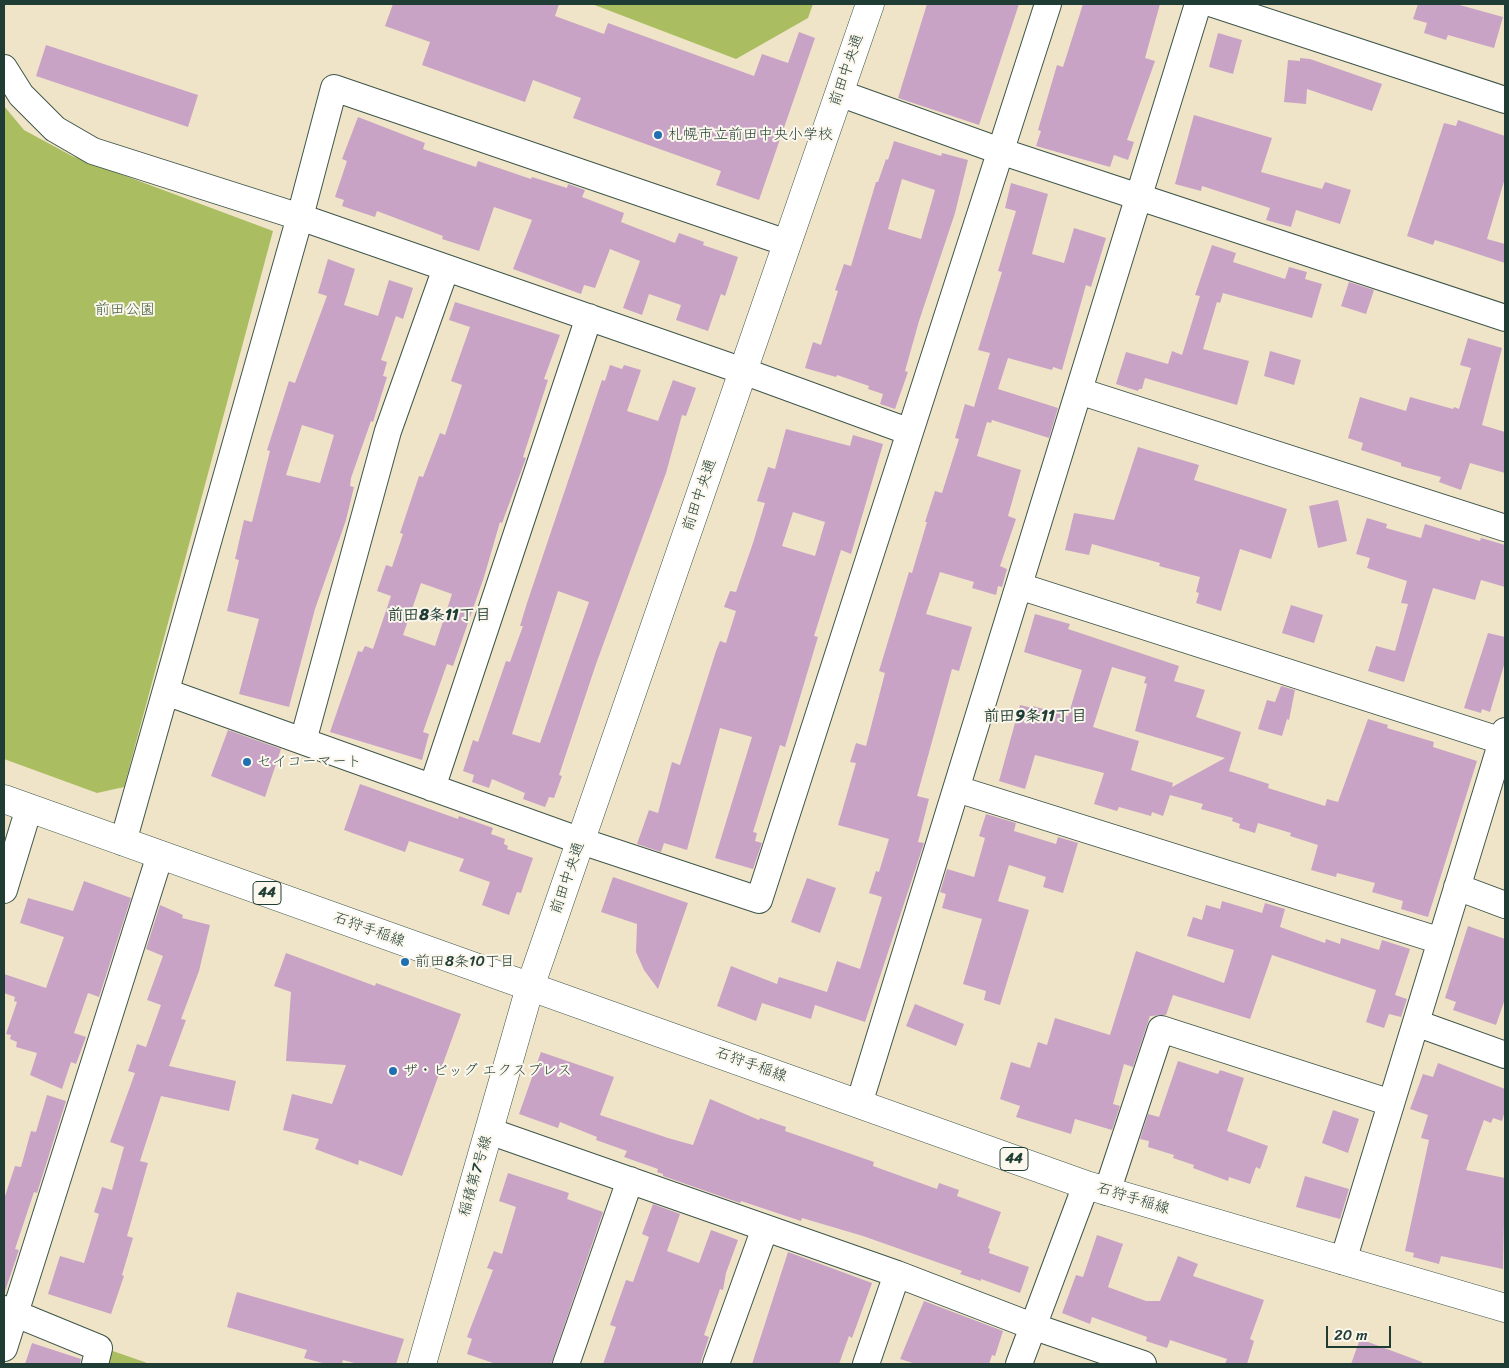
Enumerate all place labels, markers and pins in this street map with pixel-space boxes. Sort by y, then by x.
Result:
place label: 札幌市立前田中央小学校 [668,126,833,144]
marker: 札幌市立前田中央小学校 [652,129,664,141]
place label: セイコーマート [257,753,362,771]
marker: セイコーマート [241,756,253,768]
place label: 前田8条10丁目 [415,953,515,971]
marker: 前田8条10丁目 [399,956,411,968]
place label: ザ・ビッグ エクスプレス [403,1062,572,1080]
marker: ザ・ビッグ エクスプレス [387,1065,399,1077]

